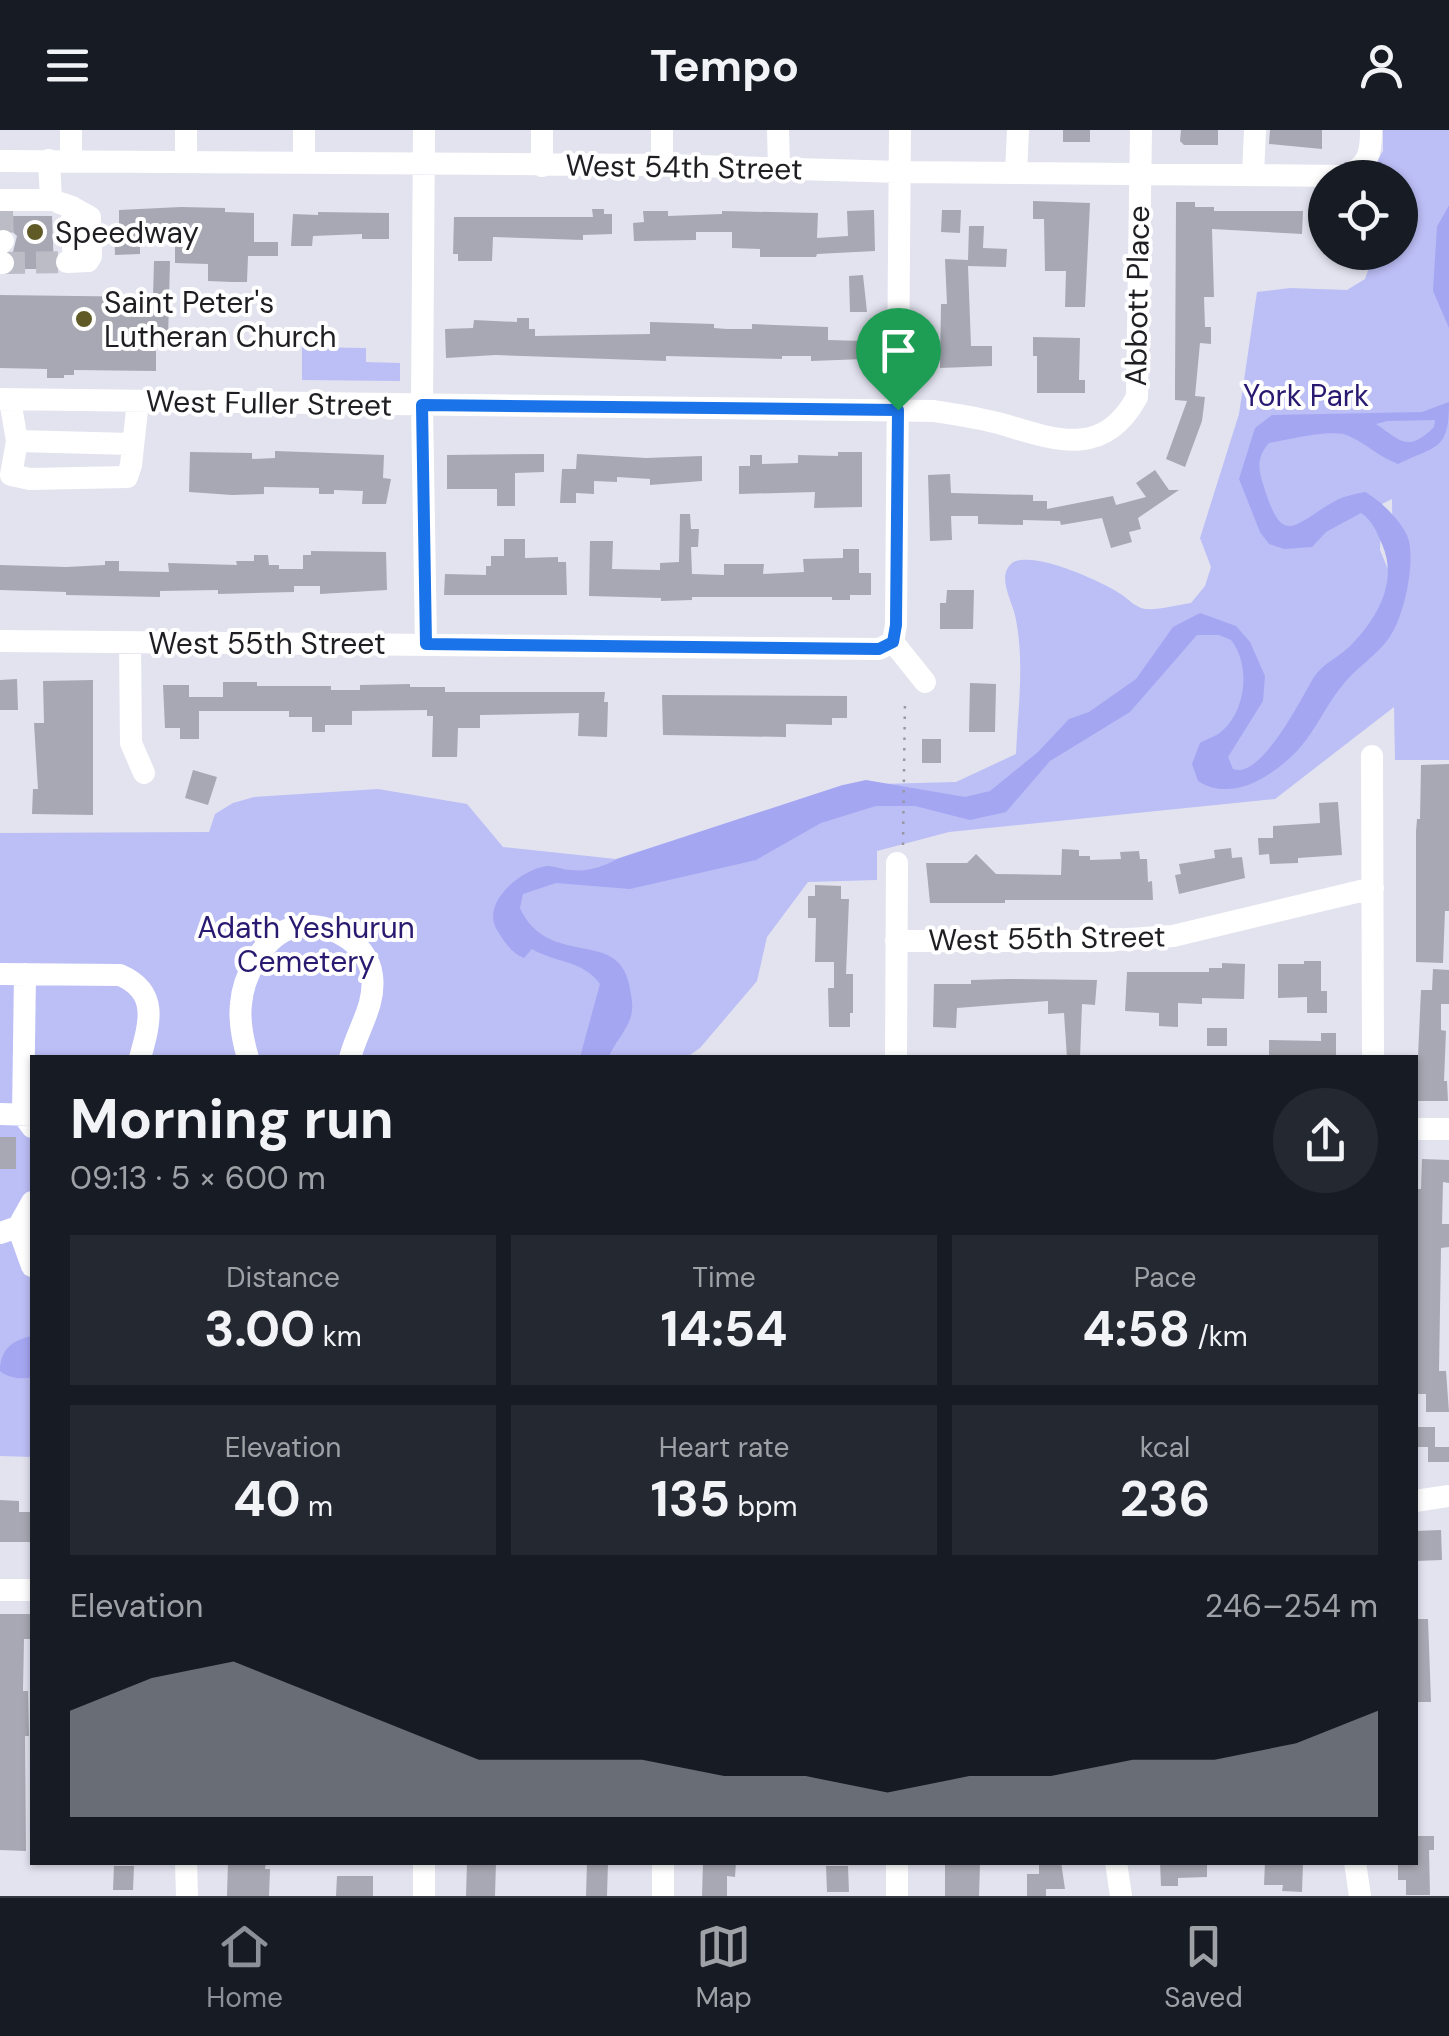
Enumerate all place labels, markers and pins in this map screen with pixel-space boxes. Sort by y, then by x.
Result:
place label: Speedway [55,213,199,252]
marker: Speedway [24,221,46,243]
place label: Saint Peter's Lutheran Church [104,283,337,356]
marker: Saint Peter's Lutheran Church [73,308,95,330]
pin [856,308,941,411]

